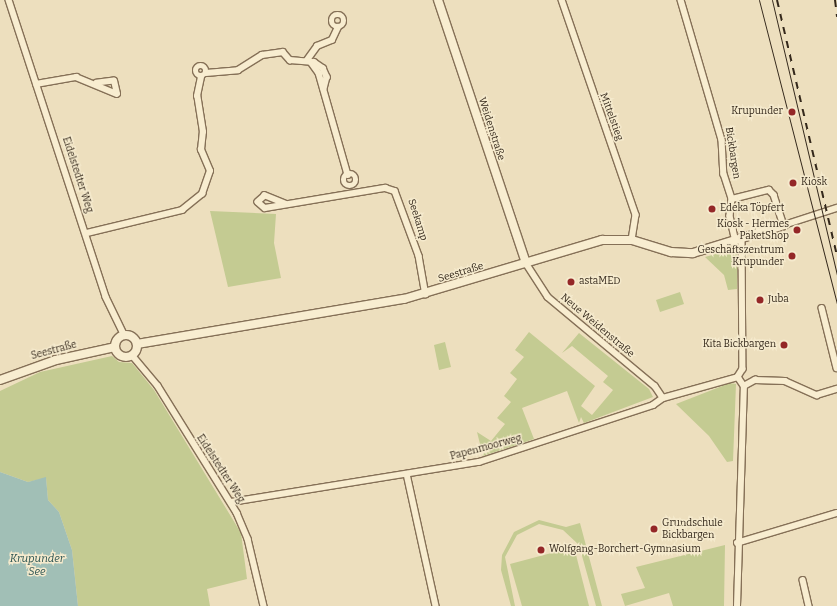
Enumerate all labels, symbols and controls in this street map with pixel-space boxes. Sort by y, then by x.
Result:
street label: Mittelstieg [597,92,625,142]
street label: Weidenstraße [475,96,507,162]
place label: Krupunder [731,106,783,118]
marker: Krupunder [786,106,798,118]
street label: Bickbargen [722,126,742,180]
street label: Eidelstedter Weg [59,136,95,214]
place label: Kiosk [801,177,827,189]
marker: Kiosk [788,178,798,188]
street label: Seekamp [405,198,429,242]
place label: Edeka Töpfert [720,203,784,215]
marker: Edeka Töpfert [707,204,717,214]
place label: Kiosk - Hermes PaketShop [717,218,789,242]
marker: Kiosk - Hermes PaketShop [792,225,802,235]
place label: Geschäftszentrum Krupunder [698,244,784,268]
marker: Geschäftszentrum Krupunder [787,251,797,261]
street label: Seestraße [437,260,485,286]
place label: astaMED [579,276,621,288]
marker: astaMED [566,277,576,287]
street label: Neue Weidenstraße [558,292,636,360]
place label: Juba [768,294,789,306]
marker: Juba [755,295,765,305]
street label: Seestraße [30,339,78,363]
place label: Kita Bickbargen [703,339,776,351]
marker: Kita Bickbargen [779,340,789,350]
street label: Eidelstedter Weg [193,433,247,505]
street label: Papenmoorweg [449,433,523,463]
place label: Grundschule Bickbargen [662,517,723,540]
marker: Grundschule Bickbargen [649,524,659,534]
place label: Wolfgang-Borchert-Gymnasium [549,544,701,556]
marker: Wolfgang-Borchert-Gymnasium [536,545,546,555]
water label: Krupunder See [10,553,64,579]

